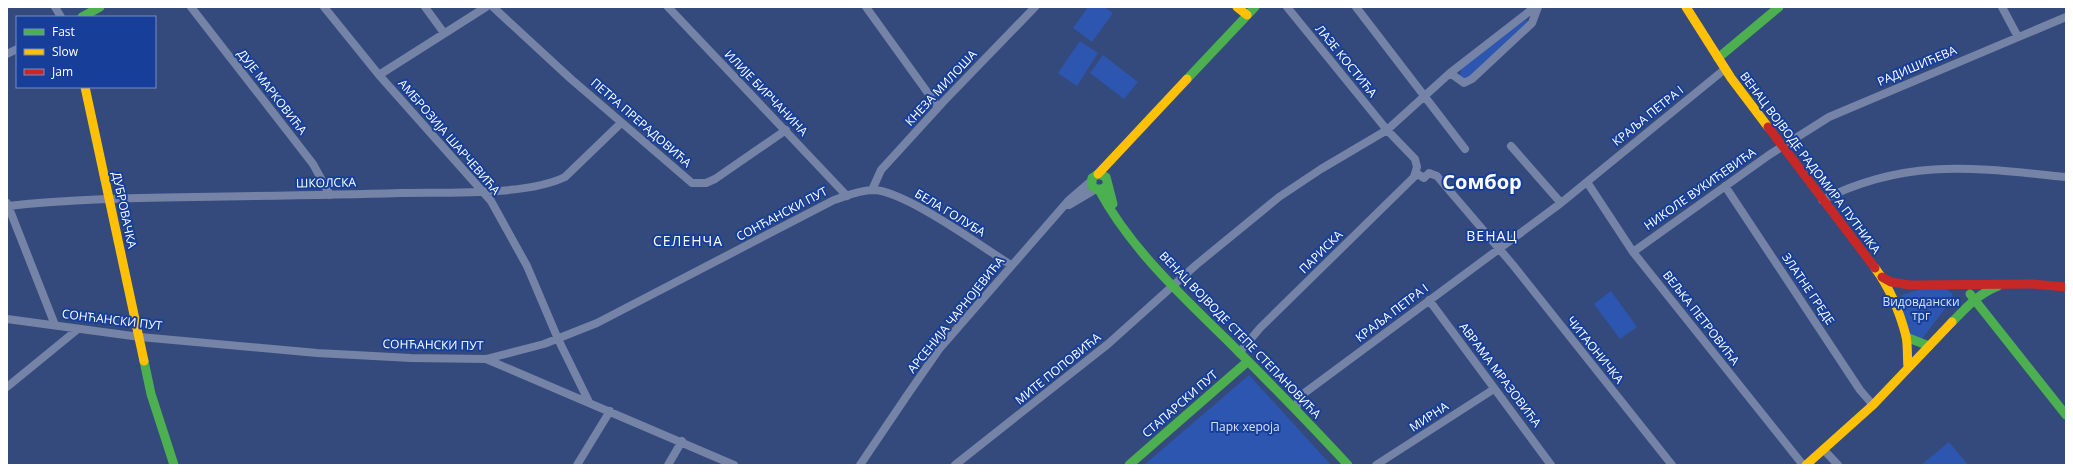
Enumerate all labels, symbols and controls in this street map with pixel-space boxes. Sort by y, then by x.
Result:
legend [16,16,156,88]
street label: ЛАЗЕ КОСТИЋА [1312,21,1381,101]
text: Fast [52,23,75,40]
street label: РАДИШИЋЕВА [1875,41,1959,90]
text: Slow [52,43,79,60]
street label: ДУЈЕ МАРКОВИЋА [234,45,311,138]
street label: ИЛИЈЕ БИРЧАНИНА [721,46,812,140]
street label: КНЕЗА МИЛОША [901,46,981,129]
text: Jam [51,63,73,80]
street label: ВЕНАЦ ВОЈВОДЕ РАДОМИРА ПУТНИКА [1736,68,1885,258]
street label: ПЕТРА ПРЕРАДОВИЋА [587,74,696,171]
street label: АМБРОЗИЈА ШАРЧЕВИЋА [394,75,505,198]
street label: КРАЉА ПЕТРА I [1608,82,1687,150]
street label: НИКОЛЕ ВУКИЋЕВИЋА [1640,143,1759,234]
district label: Сомбор [1442,168,1522,195]
street label: ДУБРОВАЧКА [108,170,141,250]
street label: ШКОЛСКА [296,173,357,192]
street label: СОНЋАНСКИ ПУТ [733,182,831,245]
street label: БЕЛА ГОЛУБА [912,185,989,241]
street label: ПАРИСКА [1295,226,1346,277]
district label: ВЕНАЦ [1466,226,1518,245]
district label: СЕЛЕНЧА [653,231,723,250]
street label: ВЕНАЦ ВОЈВОДЕ СТЕПЕ СТЕПАНОВИЋА [1156,247,1325,422]
street label: ЗЛАТНЕ ГРЕДЕ [1778,249,1839,328]
street label: АРСЕНИЈА ЧАРНОЈЕВИЋА [903,253,1008,377]
street label: ВЕЉКА ПЕТРОВИЋА [1659,267,1744,369]
street label: КРАЉА ПЕТРА I [1352,280,1432,346]
park label: Видовдански трг [1882,293,1960,324]
street label: СОНЋАНСКИ ПУТ [61,305,164,334]
street label: ЧИТАОНИЧКА [1563,312,1628,387]
street label: АВРАМА МРАЗОВИЋА [1455,319,1546,431]
street label: МИТЕ ПОПОВИЋА [1011,328,1104,408]
street label: СОНЋАНСКИ ПУТ [382,335,484,354]
street label: СТАПАРСКИ ПУТ [1138,366,1221,441]
street label: МИРНА [1406,397,1452,436]
park label: Парк хероја [1210,418,1280,435]

